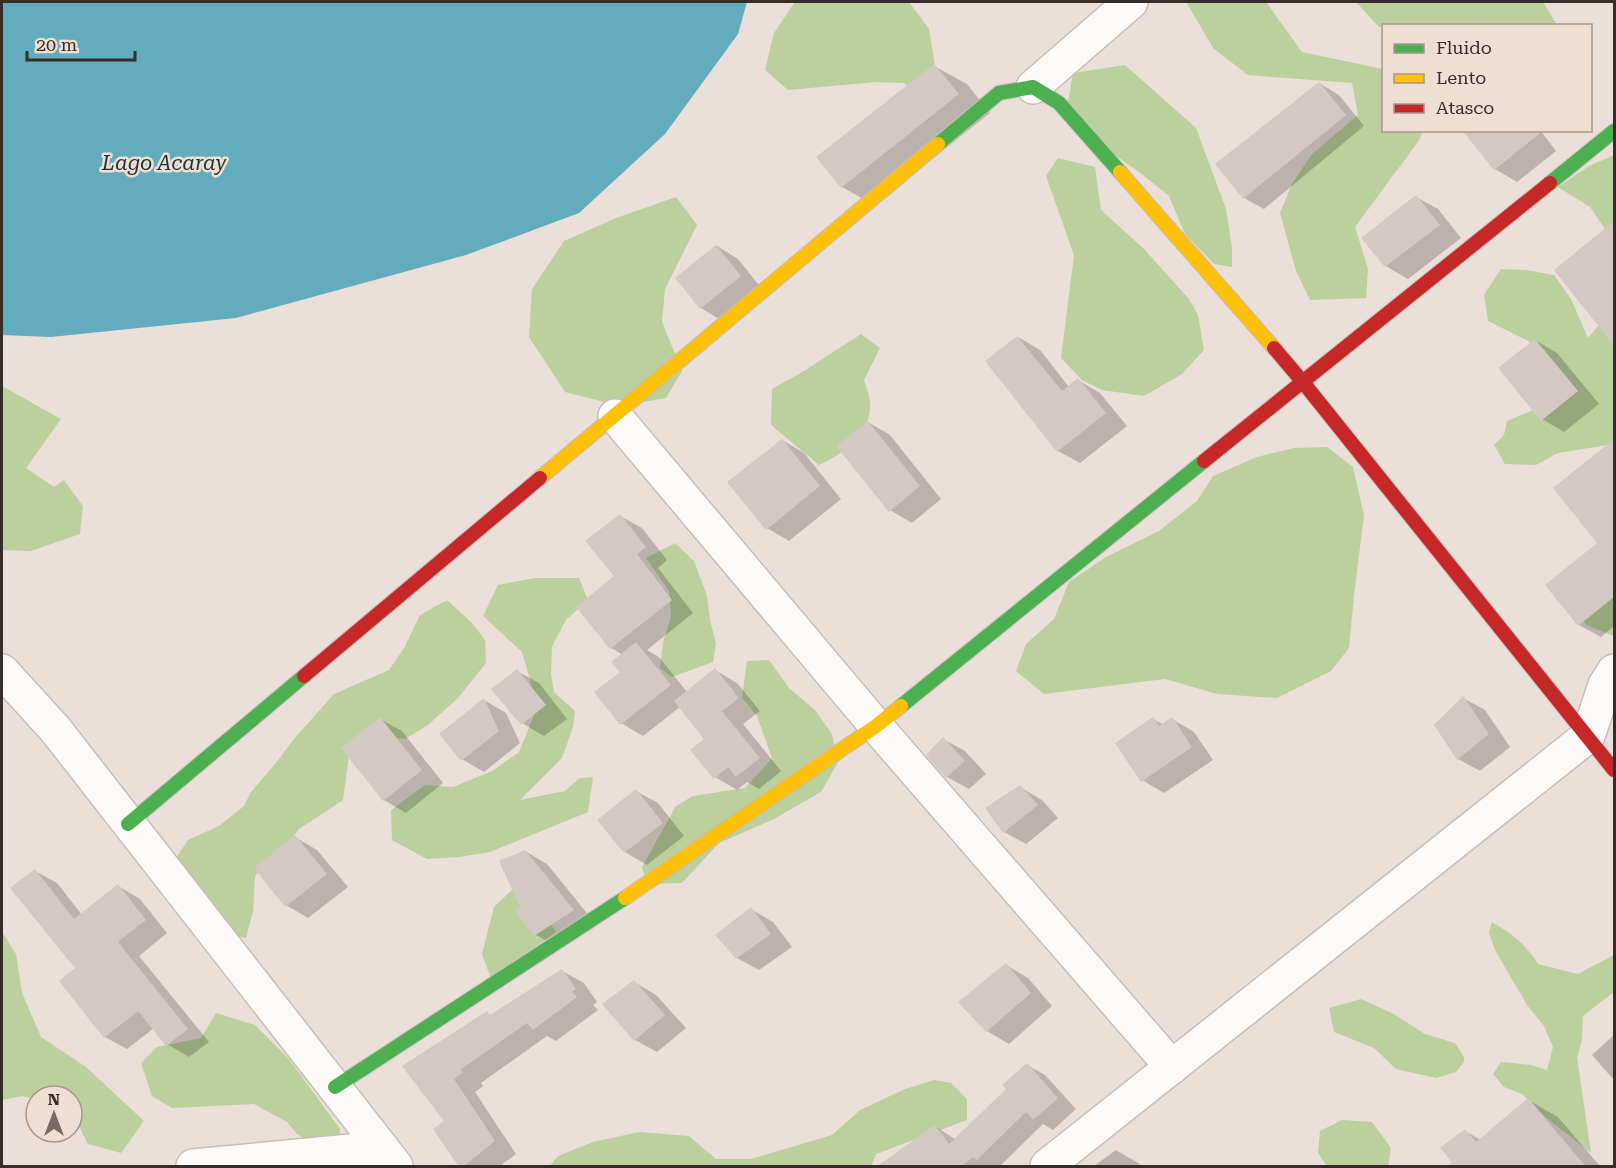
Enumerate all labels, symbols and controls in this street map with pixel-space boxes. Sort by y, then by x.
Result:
scale bar [27,24,135,62]
legend [1382,24,1592,132]
text: 20 m [36,34,77,55]
text: Fluido [1436,37,1492,58]
text: Lento [1436,67,1486,88]
text: Atasco [1436,97,1494,118]
water label: Lago Acaray [101,151,227,175]
north arrow [24,1084,84,1144]
text: N [48,1090,60,1109]

